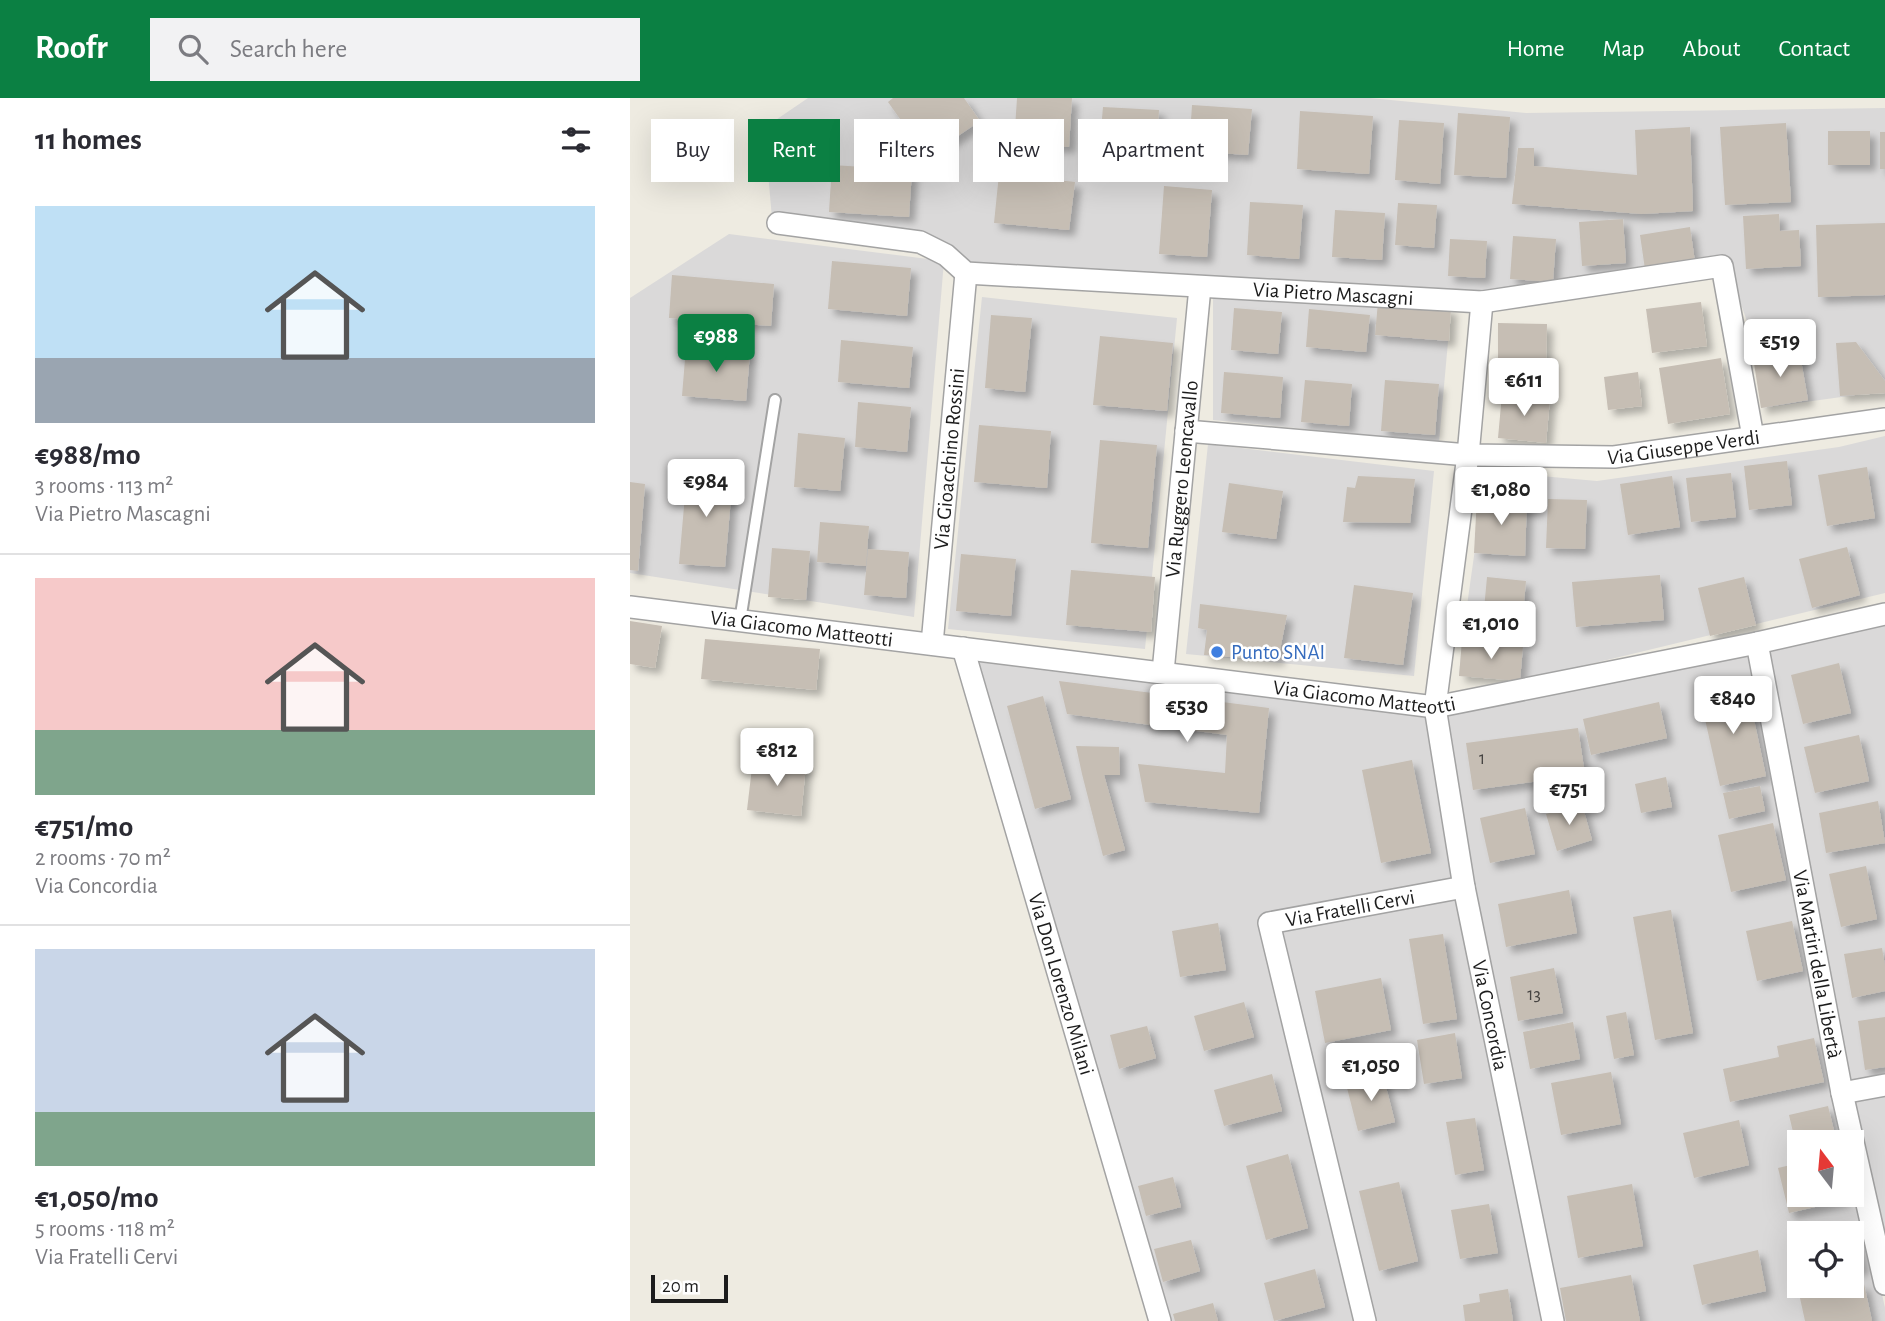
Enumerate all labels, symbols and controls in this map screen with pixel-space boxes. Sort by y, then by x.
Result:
search box [150,18,640,81]
icon: search [174,30,212,68]
text: Roofr [35,32,108,65]
text: Search here [230,36,347,62]
text: Home [1507,37,1565,61]
text: Map [1603,37,1645,61]
text: About [1683,37,1740,61]
text: Contact [1778,37,1850,61]
chip: Buy [651,119,734,182]
chip: Rent [748,119,840,182]
chip: Filters [854,119,959,182]
chip: New [973,119,1064,182]
chip: Apartment [1078,119,1228,182]
icon: filters [557,121,595,159]
text: 11 homes [35,125,142,155]
icon: home [252,252,378,378]
street label: Via Pietro Mascagni [1252,279,1414,309]
pin: €988 [675,314,757,374]
pin: €519 [1739,320,1821,379]
text: €988 [694,325,738,348]
text: €519 [1760,330,1800,353]
pin: €611 [1483,358,1565,418]
street label: Via Gioacchino Rossini [930,367,968,551]
text: €611 [1505,369,1543,392]
street label: Via Ruggero Leoncavallo [1162,379,1201,579]
street label: Via Giuseppe Verdi [1607,426,1761,468]
text: €988/mo [35,440,141,470]
pin: €984 [665,460,747,519]
pin: €1,080 [1444,468,1558,527]
text: €984 [684,470,728,493]
text: 3 rooms · 113 m² [35,475,173,498]
text: €1,080 [1471,478,1531,501]
text: Via Pietro Mascagni [35,503,211,526]
pin: €1,010 [1434,602,1548,661]
street label: Via Giacomo Matteotti [709,607,894,650]
text: €1,010 [1463,612,1519,635]
icon: home [252,624,378,750]
place label: Punto SNAI [1231,642,1325,663]
marker: Punto SNAI [1209,644,1225,660]
street label: Via Giacomo Matteotti [1272,676,1457,718]
pin: €840 [1692,676,1774,736]
pin: €530 [1146,684,1228,744]
text: €840 [1710,687,1756,710]
text: €530 [1166,695,1208,718]
pin: €812 [736,728,818,788]
text: €812 [756,739,798,762]
house number: 1 [1479,750,1485,768]
pin: €751 [1528,768,1610,827]
text: €751 [1550,778,1588,801]
text: €751/mo [35,812,133,842]
text: 2 rooms · 70 m² [35,847,171,870]
street label: Via Martiri della Libertà [1790,868,1846,1061]
text: Via Concordia [35,875,158,898]
street label: Via Fratelli Cervi [1284,886,1417,930]
street label: Via Don Lorenzo Milani [1025,891,1098,1077]
street label: Via Concordia [1469,958,1512,1073]
house number: 13 [1527,986,1541,1004]
icon: home [252,995,378,1121]
pin: €1,050 [1314,1044,1428,1103]
text: €1,050 [1342,1054,1400,1077]
north arrow [1787,1130,1864,1208]
map controls [1787,1130,1864,1298]
text: €1,050/mo [35,1183,158,1213]
text: 5 rooms · 118 m² [35,1218,175,1241]
button: locate [1787,1221,1864,1298]
text: Via Fratelli Cervi [35,1246,178,1269]
scale bar [651,1272,728,1304]
text: 20 m [662,1277,699,1296]

